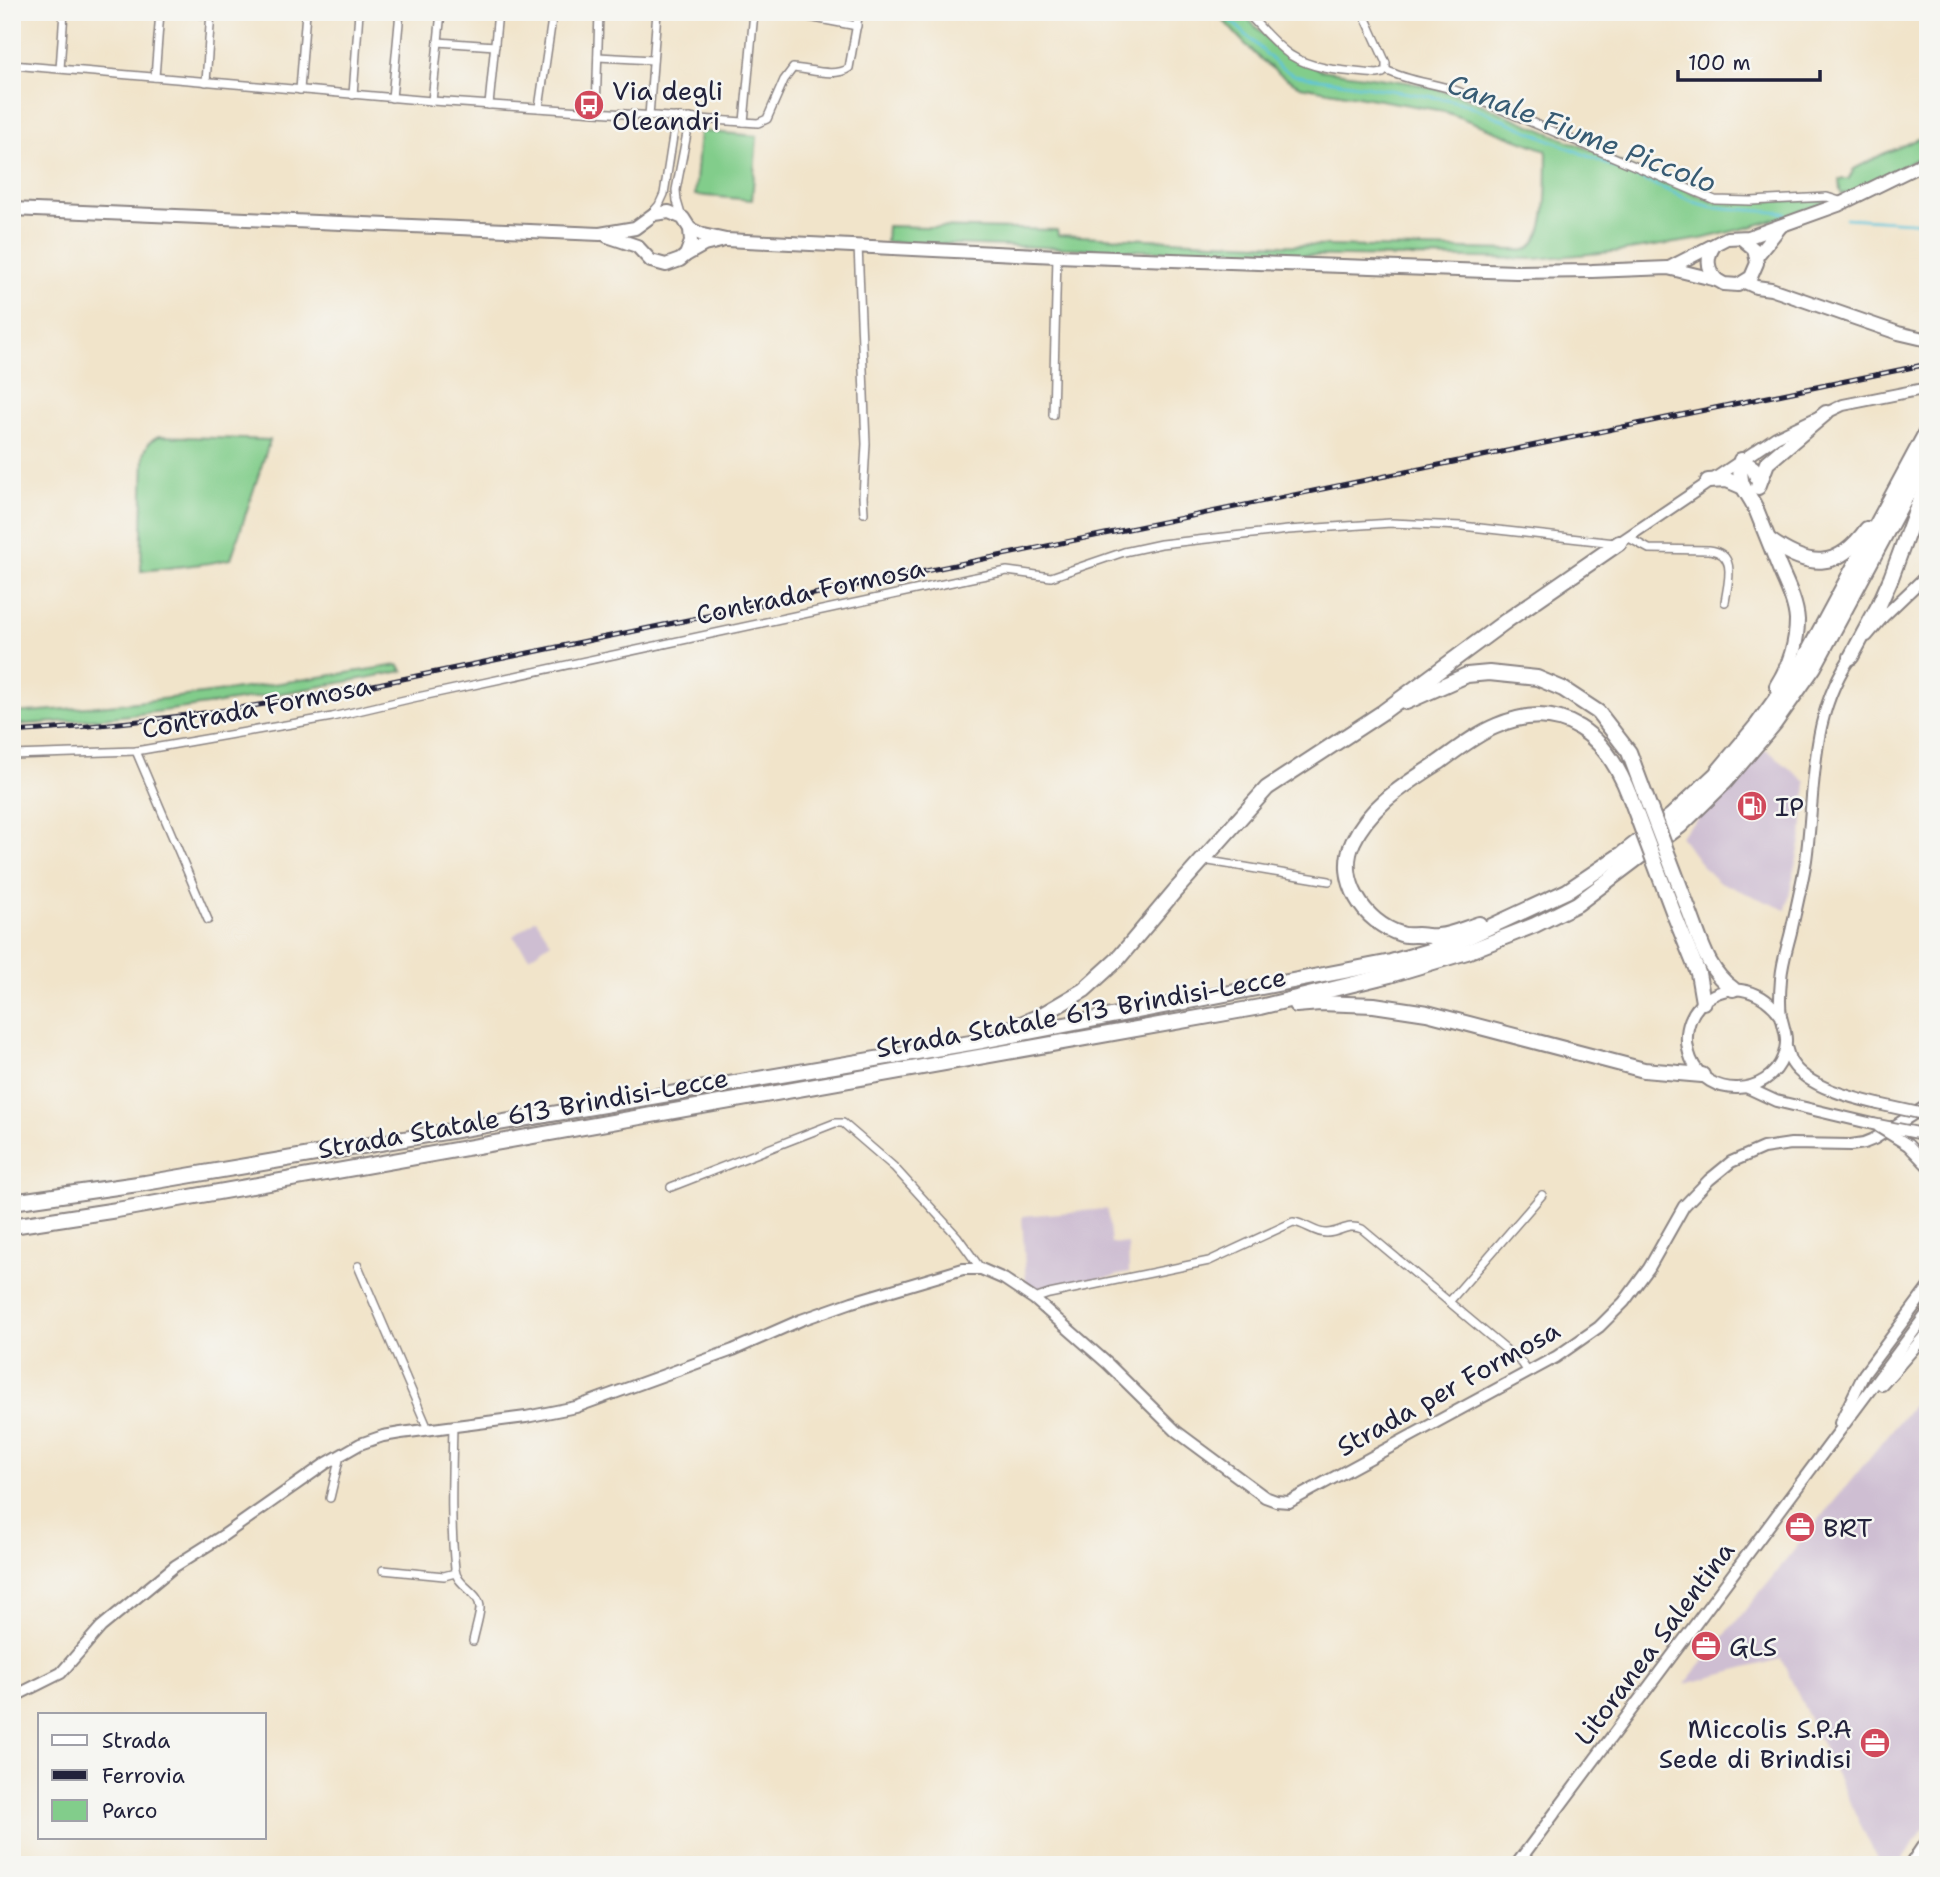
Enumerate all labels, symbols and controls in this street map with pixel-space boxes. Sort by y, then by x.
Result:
scale bar [1678,38,1819,82]
text: 100 m [1688,49,1751,77]
water label: Canale Fiume Piccolo [1442,64,1722,202]
place label: Via degli Oleandri [612,73,723,138]
bus stop icon: Via degli Oleandri [572,88,606,122]
street label: Contrada Formosa [693,550,927,632]
street label: Contrada Formosa [139,668,373,746]
fuel station icon: IP [1735,789,1769,823]
place label: IP [1775,789,1804,824]
street label: Strada Statale 613 Brindisi-Lecce [873,959,1289,1065]
street label: Strada Statale 613 Brindisi-Lecce [315,1060,731,1166]
street label: Strada per Formosa [1330,1312,1566,1464]
office icon: BRT [1783,1510,1817,1544]
place label: BRT [1823,1510,1873,1545]
street label: Litoranea Salentina [1566,1534,1742,1752]
office icon: GLS [1689,1629,1723,1663]
place label: GLS [1729,1629,1777,1664]
place label: Miccolis S.P.A Sede di Brindisi [1659,1711,1852,1776]
legend [38,1713,266,1839]
office icon: Miccolis S.P.A Sede di Brindisi [1858,1726,1892,1760]
text: Strada [102,1727,170,1755]
text: Ferrovia [102,1762,185,1790]
text: Parco [102,1797,157,1825]

